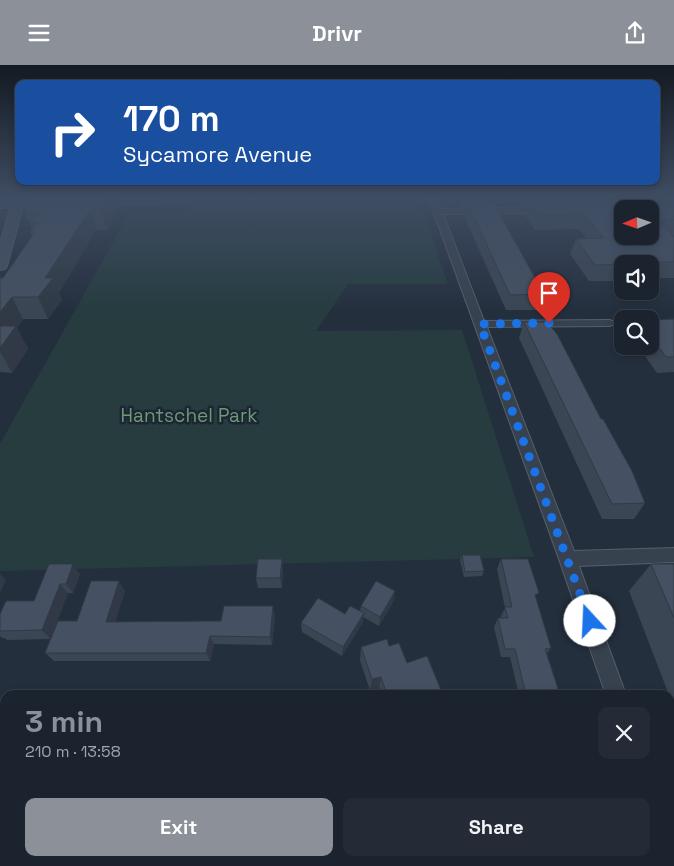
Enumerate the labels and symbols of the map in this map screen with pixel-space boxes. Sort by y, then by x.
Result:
north arrow [614,200,659,245]
pin [528,272,570,323]
park label: Hantschel Park [121,403,257,428]
position arrow [563,594,615,646]

